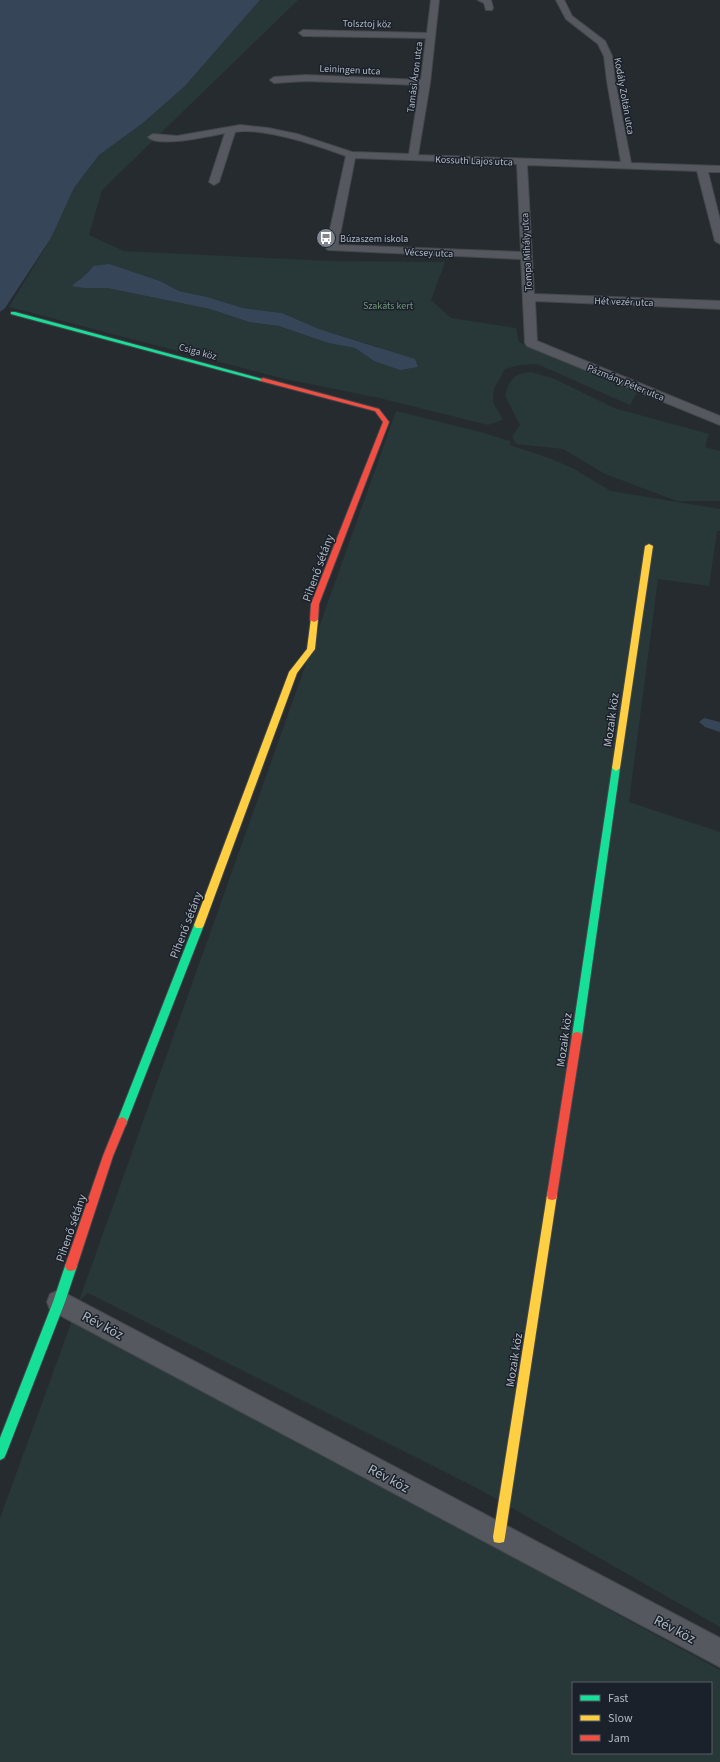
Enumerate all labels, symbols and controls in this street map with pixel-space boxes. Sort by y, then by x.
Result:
street label: Tolsztoj köz [343,17,391,31]
street label: Tamási Áron utca [404,41,426,113]
street label: Kodály Zoltán utca [610,57,638,136]
street label: Leiningen utca [319,61,381,79]
street label: Kossuth Lajos utca [435,153,513,169]
street label: Tompa Mihály utca [518,212,536,292]
bus stop icon: Búzaszem iskola [315,227,337,249]
place label: Búzaszem iskola [340,232,408,246]
street label: Vécsey utca [404,245,453,261]
street label: Hét vezér utca [594,294,654,310]
park label: Szakáts kert [363,299,414,313]
street label: Csiga köz [177,340,218,364]
street label: Pázmány Péter utca [585,361,666,405]
street label: Pihenő sétány [298,532,339,604]
street label: Mozaik köz [599,692,624,748]
street label: Pihenő sétány [166,889,207,961]
street label: Mozaik köz [552,1012,577,1068]
street label: Pihenő sétány [52,1192,91,1264]
street label: Rév köz [78,1307,127,1345]
street label: Mozaik köz [502,1332,527,1388]
street label: Rév köz [364,1460,413,1498]
street label: Rév köz [650,1611,699,1649]
legend [572,1682,712,1754]
text: Fast [608,1690,628,1707]
text: Slow [608,1710,633,1727]
text: Jam [608,1730,630,1747]

